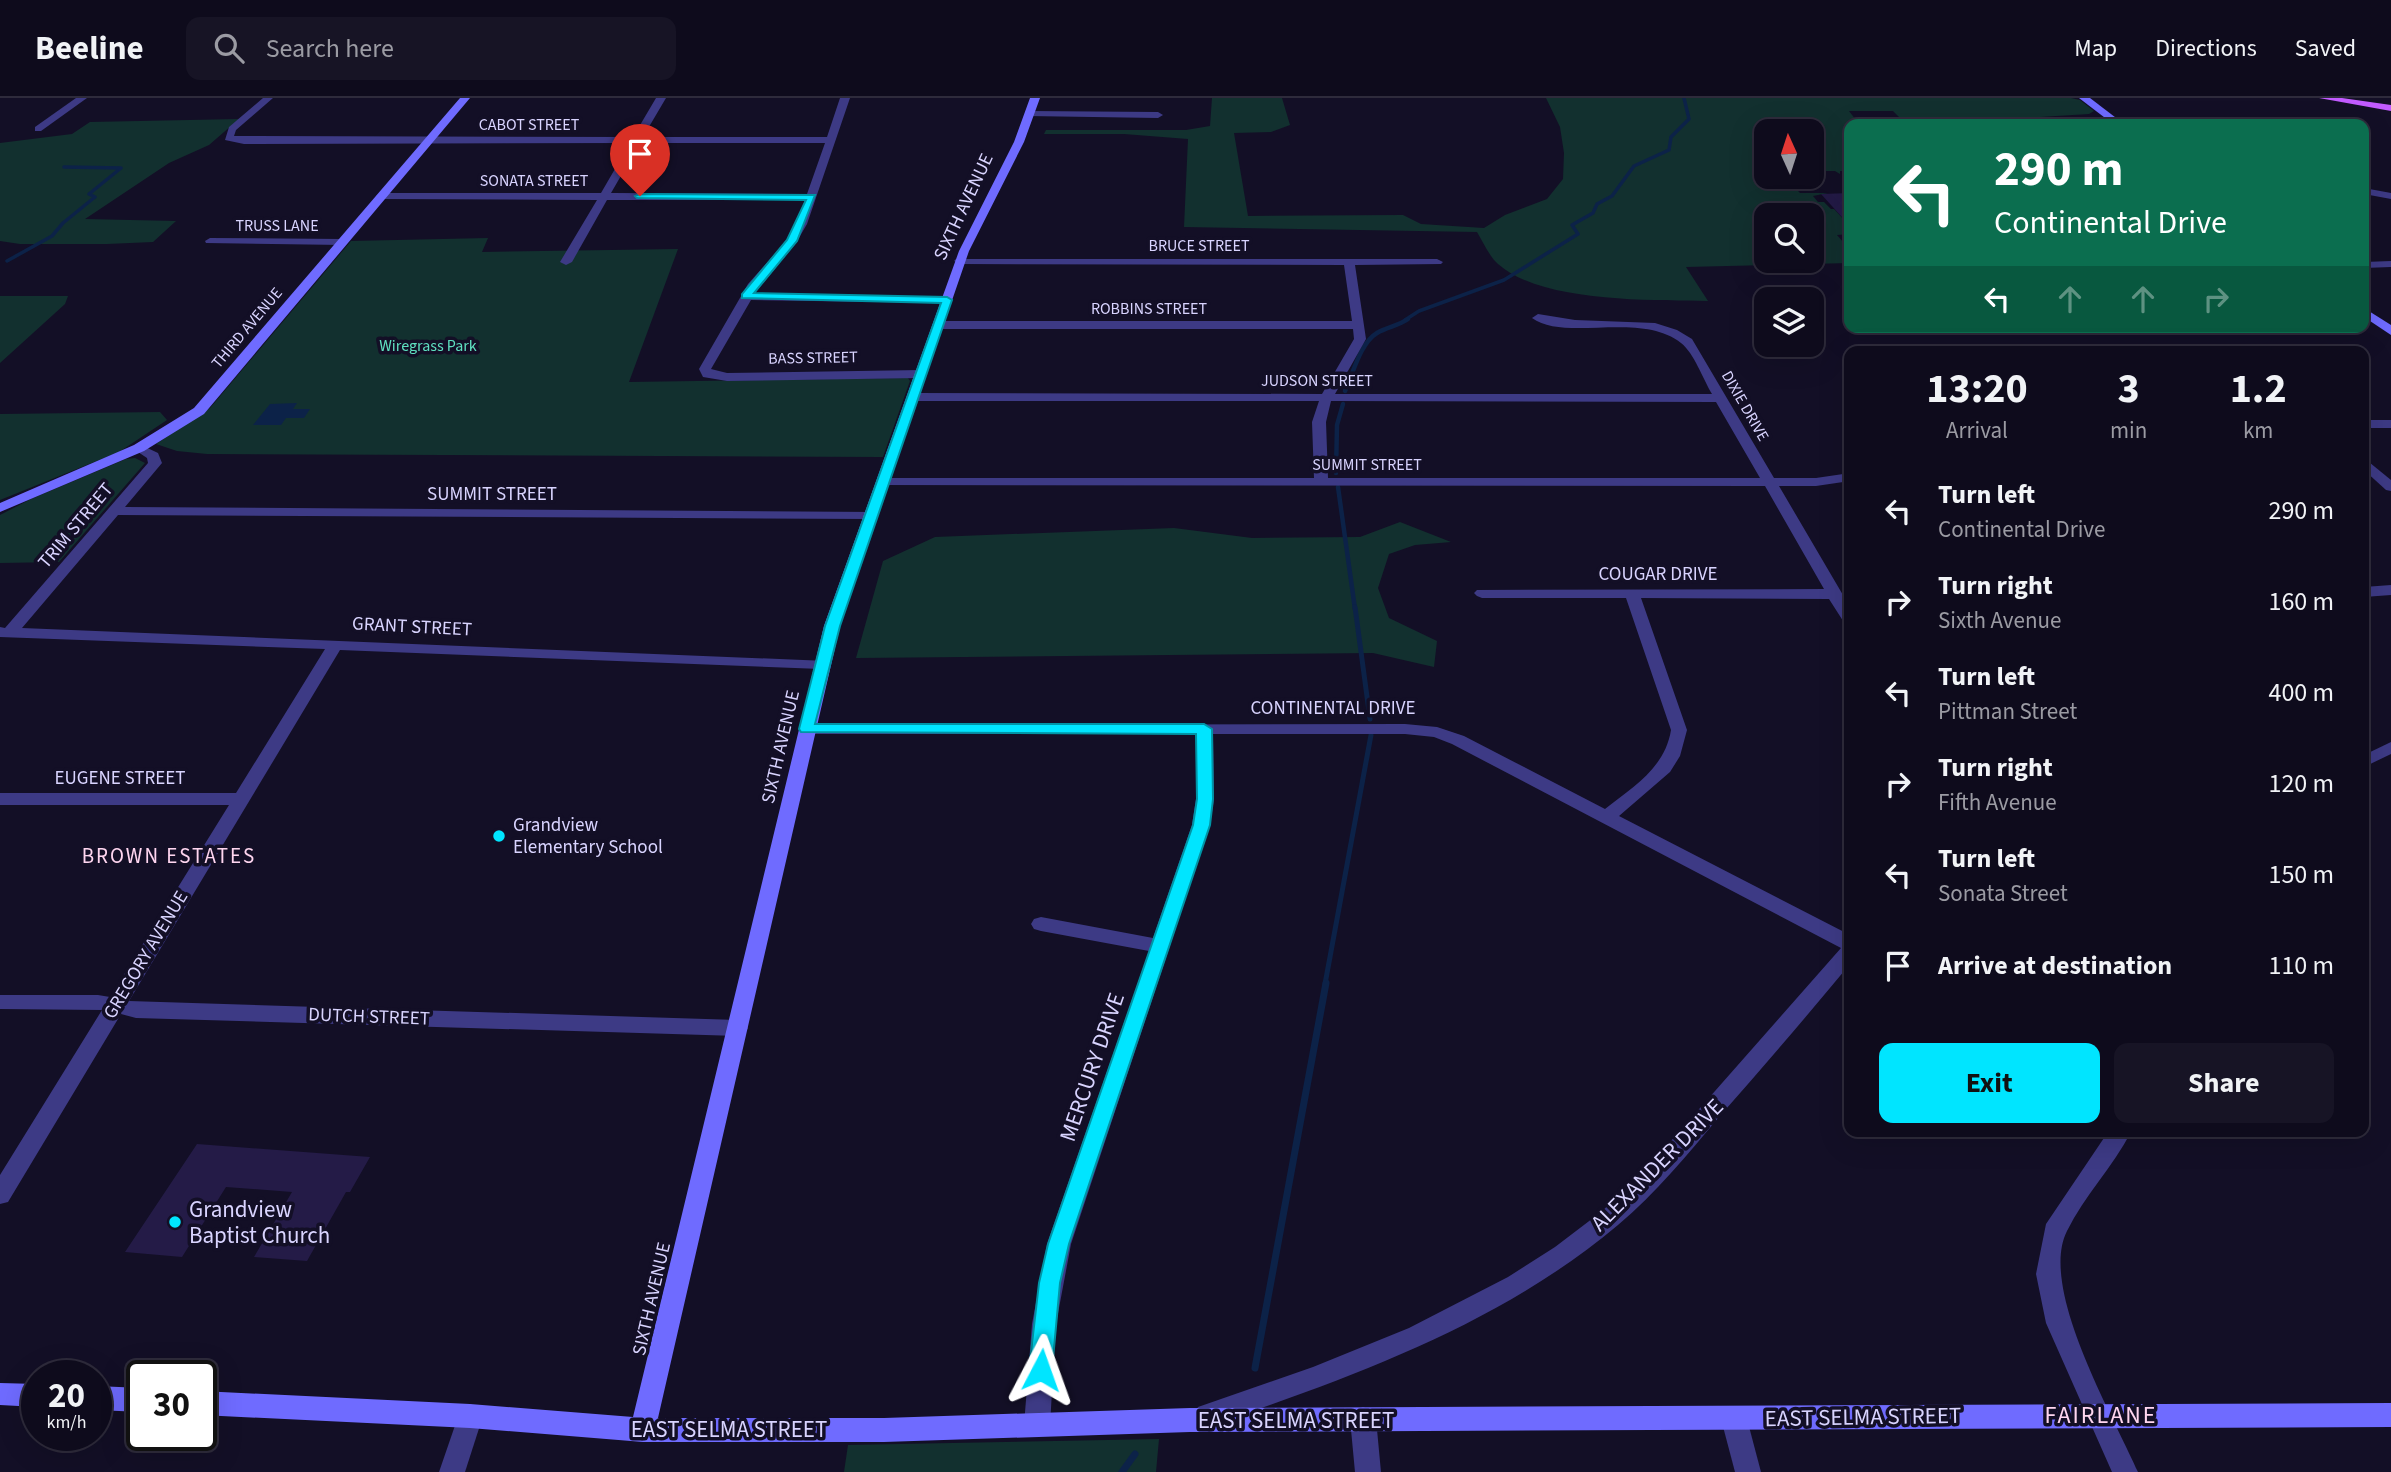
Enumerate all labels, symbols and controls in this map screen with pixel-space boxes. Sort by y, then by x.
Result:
search box [186,17,676,80]
text: Beeline [35,25,144,72]
icon: search [210,29,248,67]
text: Search here [266,30,394,67]
text: Map [2074,31,2117,66]
text: Directions [2155,31,2257,66]
text: Saved [2295,31,2356,66]
street label: CABOT STREET [479,114,580,136]
north arrow [1754,119,1824,189]
map controls [1754,119,1824,357]
pin [610,124,670,196]
icon: arrive [621,135,659,173]
text: 290 m [1994,135,2123,205]
icon: left [1879,147,1970,238]
street label: SIXTH AVENUE [927,149,1001,265]
street label: SONATA STREET [480,170,589,192]
text: Continental Drive [1994,200,2227,246]
button: search [1754,203,1824,273]
street label: TRUSS LANE [235,215,319,237]
street label: BRUCE STREET [1149,235,1250,257]
icon: left [1978,280,2016,318]
icon: ahead [2051,280,2089,318]
icon: ahead [2124,280,2162,318]
icon: right [2197,280,2235,318]
street label: THIRD AVENUE [207,283,287,373]
button: layers [1754,287,1824,357]
street label: ROBBINS STREET [1091,298,1208,320]
park label: Wiregrass Park [379,335,477,357]
street label: BASS STREET [768,346,858,370]
text: 13:20 [1926,359,2028,419]
text: 3 [2118,359,2140,419]
text: 1.2 [2230,359,2287,419]
street label: DIXIE DRIVE [1716,367,1774,445]
street label: JUDSON STREET [1261,370,1373,392]
text: Arrival [1946,414,2008,447]
text: min [2110,414,2147,447]
text: km [2243,414,2273,447]
street label: SUMMIT STREET [1312,454,1422,476]
text: Turn left [1938,476,2035,513]
street label: TRIM STREET [32,477,120,575]
street label: SUMMIT STREET [427,481,557,508]
icon: left [1879,492,1917,530]
text: 290 m [2268,492,2334,529]
text: Continental Drive [1938,513,2105,546]
street label: COUGAR DRIVE [1598,561,1718,588]
text: Turn right [1938,567,2053,604]
icon: right [1879,583,1917,621]
text: 160 m [2268,583,2334,620]
text: Sixth Avenue [1938,604,2061,637]
street label: GRANT STREET [351,610,473,644]
text: Turn left [1938,658,2035,695]
icon: left [1879,674,1917,712]
text: 400 m [2268,674,2334,711]
street label: SIXTH AVENUE [755,688,807,806]
street label: CONTINENTAL DRIVE [1250,695,1416,722]
text: Pittman Street [1938,695,2077,728]
text: Turn right [1938,749,2053,786]
street label: EUGENE STREET [54,765,186,792]
icon: right [1879,765,1917,803]
text: 120 m [2268,765,2334,802]
text: Fifth Avenue [1938,786,2057,819]
place label: Grandview Elementary School [513,812,663,861]
marker: Grandview Elementary School [491,828,507,844]
text: Turn left [1938,840,2035,877]
district label: BROWN ESTATES [82,841,256,871]
icon: left [1879,856,1917,894]
text: 150 m [2268,856,2334,893]
text: Sonata Street [1938,877,2068,910]
street label: GREGORY AVENUE [97,886,195,1024]
icon: arrive [1879,947,1917,985]
text: Arrive at destination [1938,947,2172,984]
text: 110 m [2268,947,2334,984]
street label: MERCURY DRIVE [1051,988,1133,1146]
street label: DUTCH STREET [308,1001,430,1033]
button: Exit [1879,1043,2100,1123]
button: Share [2114,1043,2334,1123]
street label: ALEXANDER DRIVE [1583,1091,1731,1239]
place label: Grandview Baptist Church [189,1193,330,1252]
marker: Grandview Baptist Church [167,1214,183,1230]
street label: SIXTH AVENUE [626,1240,678,1358]
position arrow [1004,1333,1078,1407]
speed limit sign: 30 [126,1360,217,1451]
text: 20 [48,1371,85,1421]
district label: FAIRLANE [2045,1398,2157,1433]
street label: EAST SELMA STREET [1764,1399,1962,1435]
street label: EAST SELMA STREET [1198,1404,1394,1437]
text: km/h [47,1410,86,1435]
street label: EAST SELMA STREET [631,1413,827,1446]

